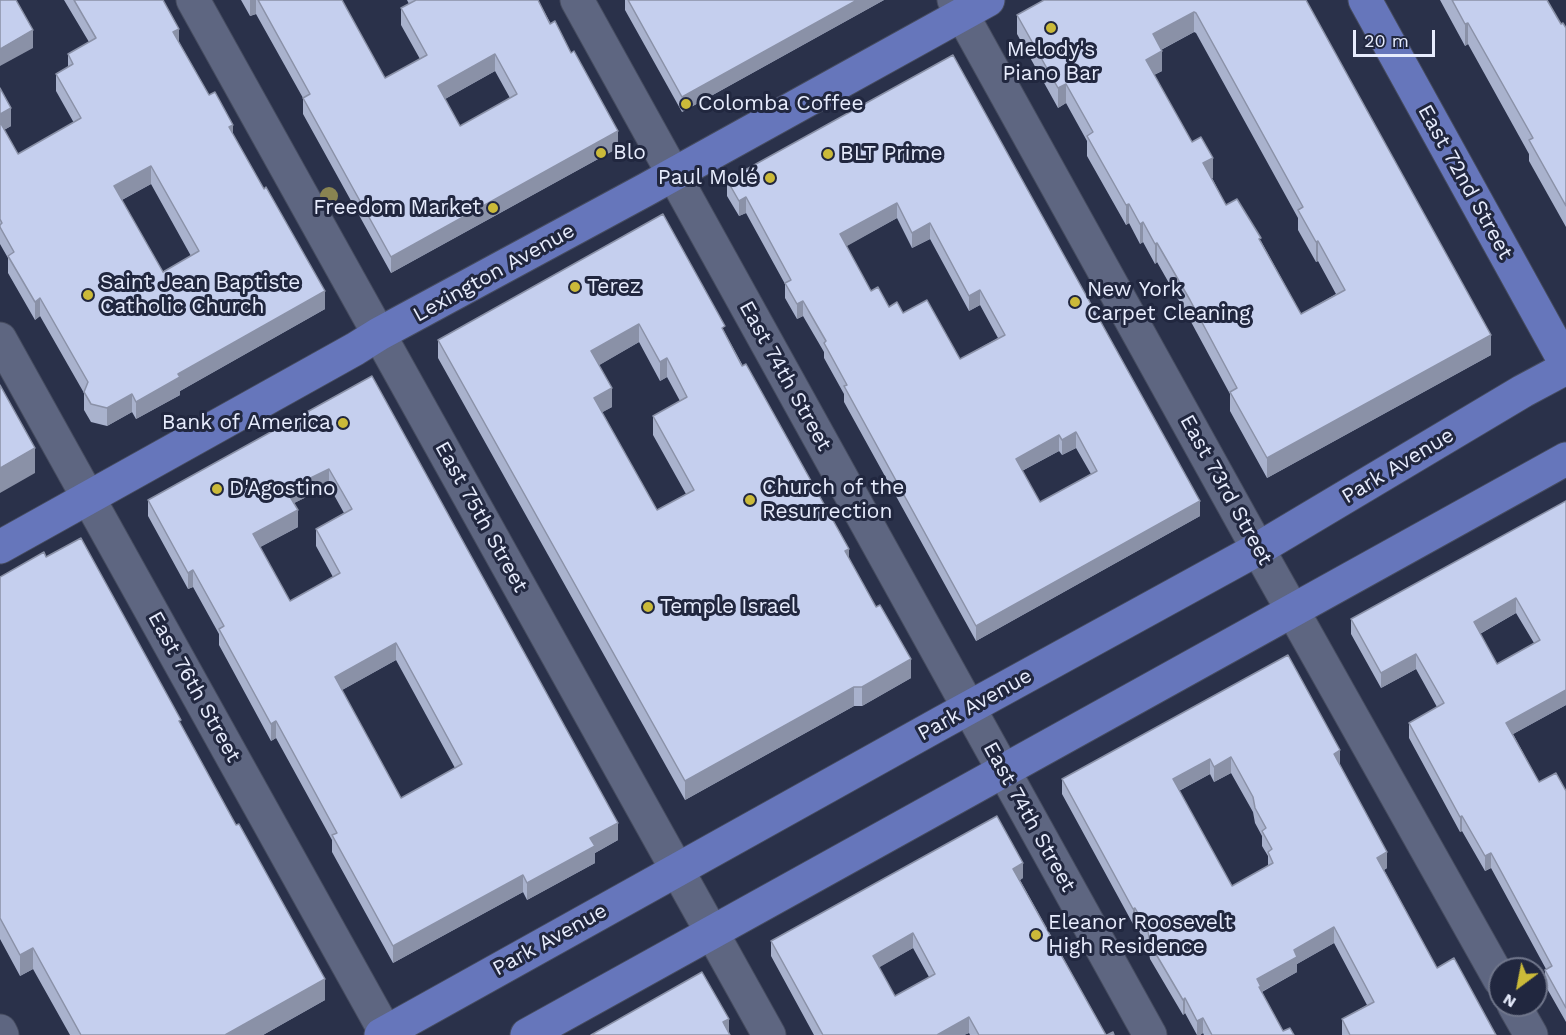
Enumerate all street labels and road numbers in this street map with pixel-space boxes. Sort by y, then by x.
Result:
street label: East 72nd Street [1412,100,1518,264]
street label: Lexington Avenue [409,218,579,328]
street label: East 74th Street [733,297,837,455]
street label: East 73rd Street [1174,410,1278,570]
street label: Park Avenue [1337,423,1459,509]
street label: East 75th Street [429,437,533,597]
street label: East 76th Street [142,607,246,767]
street label: Park Avenue [914,663,1036,747]
street label: East 74th Street [977,738,1081,896]
street label: Park Avenue [489,898,611,982]

